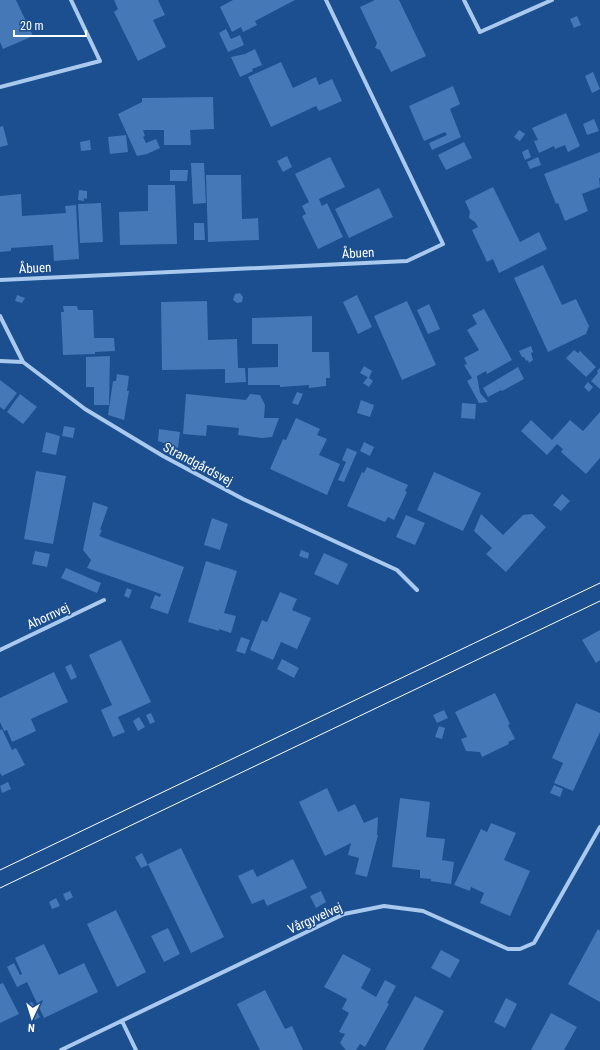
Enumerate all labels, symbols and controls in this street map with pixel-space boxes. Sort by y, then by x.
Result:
scale bar [14,12,86,38]
text: 20 m [20,19,44,33]
street label: Åbuen [341,244,375,261]
street label: Åbuen [18,259,52,276]
street label: Strandgårdsvej [161,439,235,489]
street label: Ahornvej [24,600,72,632]
street label: Vårgyvelvej [285,899,345,937]
north arrow [12,998,52,1038]
text: N [27,1021,35,1034]

